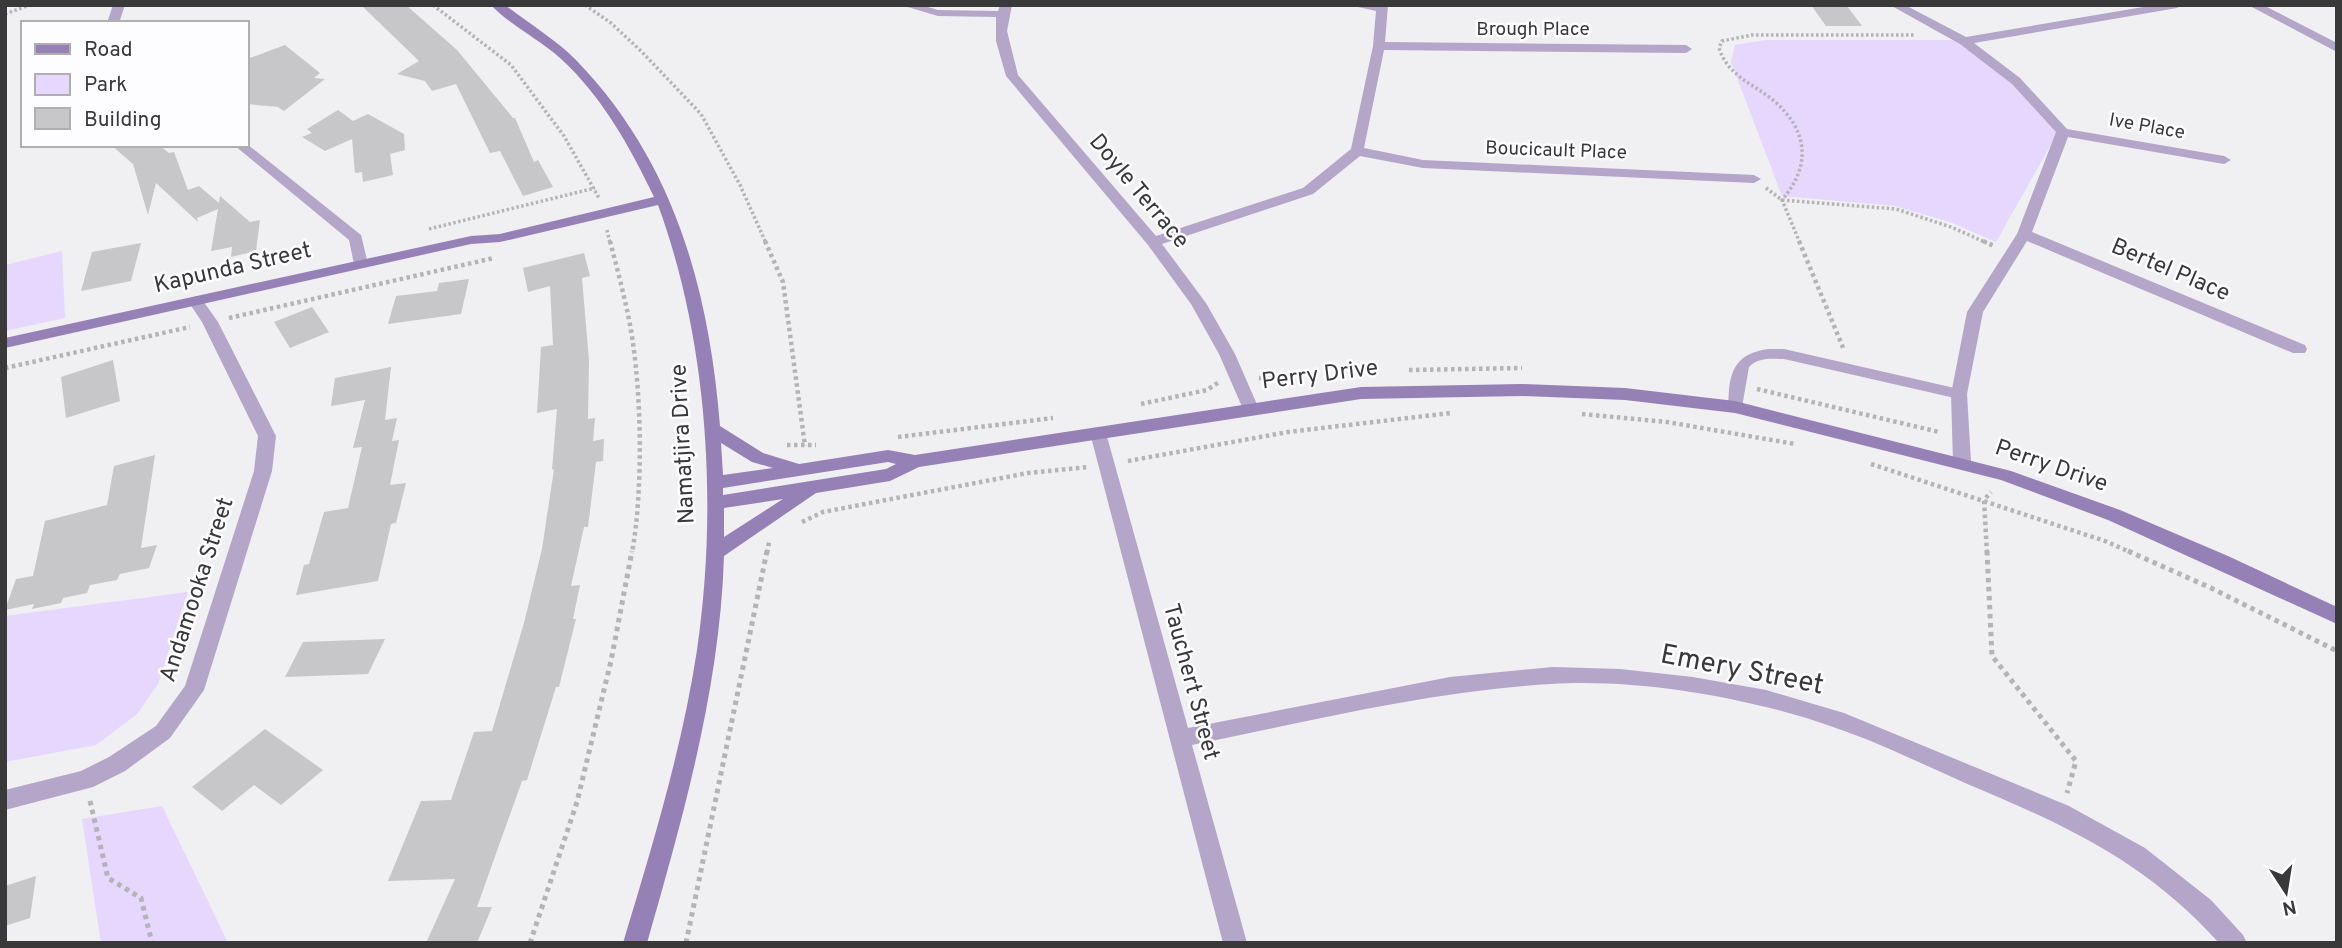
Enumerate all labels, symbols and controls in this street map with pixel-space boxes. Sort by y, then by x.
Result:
street label: Brough Place [1476,18,1590,42]
legend [21,21,248,147]
text: Road [84,37,133,64]
text: Park [84,72,127,99]
text: Building [84,107,162,134]
street label: Ive Place [2107,109,2187,145]
street label: Doyle Terrace [1082,129,1194,255]
street label: Boucicault Place [1485,137,1627,165]
street label: Bertel Place [2106,233,2234,309]
street label: Kapunda Street [152,237,314,301]
street label: Perry Drive [1260,354,1380,398]
street label: Namatjira Drive [665,363,703,525]
street label: Perry Drive [1991,434,2111,500]
street label: Andamooka Street [154,494,242,686]
street label: Tauchert Street [1155,601,1225,763]
street label: Emery Street [1657,638,1827,704]
north arrow [2251,857,2321,927]
text: N [2280,894,2298,920]

